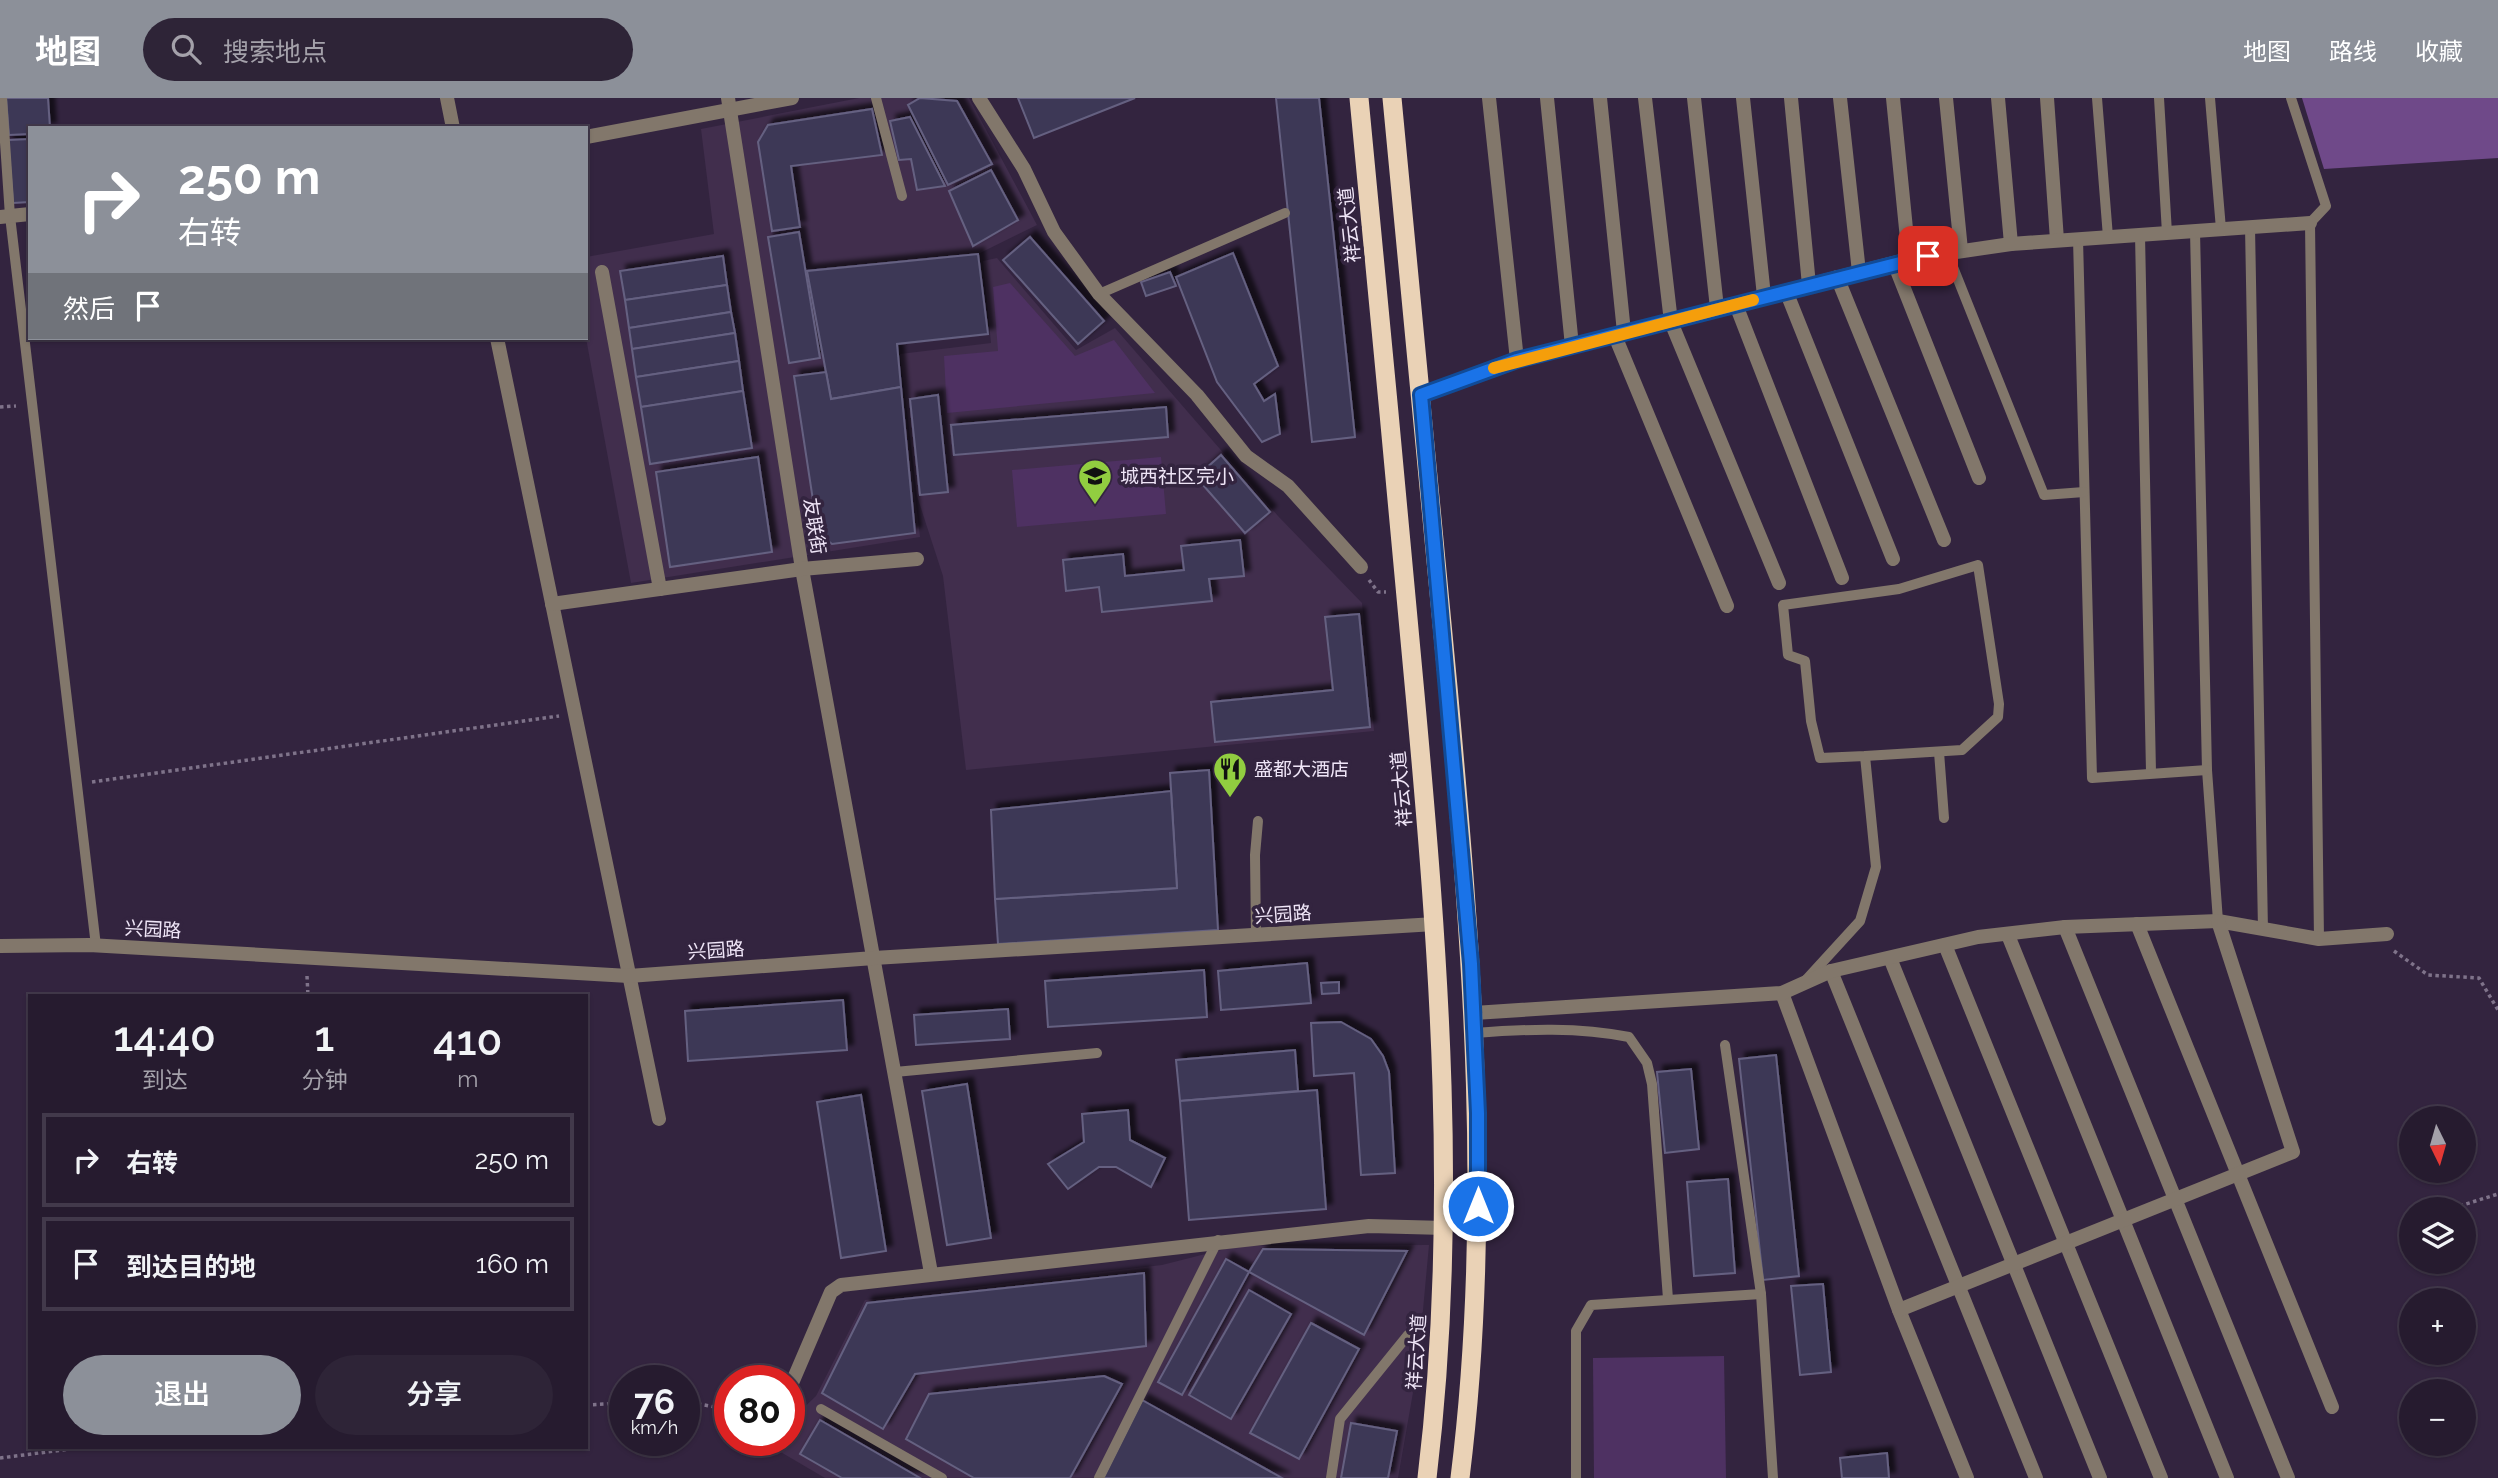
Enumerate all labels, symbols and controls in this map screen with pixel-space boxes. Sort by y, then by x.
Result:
search box [143,18,633,81]
icon: search [167,30,205,68]
text: 地图 [35,32,101,71]
text: 搜索地点 [223,37,327,67]
text: 地图 [2243,37,2291,66]
text: 路线 [2329,37,2377,66]
text: 收藏 [2415,37,2463,66]
text: 250 m [178,148,320,205]
icon: right [63,154,154,245]
street label: 祥云大道 [1334,186,1364,264]
text: 右转 [178,214,242,251]
pin [1898,226,1958,286]
icon: arrive [1909,237,1947,275]
icon: arrive [129,287,167,325]
text: 然后 [63,294,115,324]
school or university icon: 城西社区完小 [1076,457,1114,506]
place label: 城西社区完小 [1120,465,1234,487]
street label: 友联街 [800,496,830,556]
restaurant icon: 盛都大酒店 [1211,750,1249,799]
street label: 祥云大道 [1387,750,1415,828]
place label: 盛都大酒店 [1254,758,1349,780]
street label: 兴园路 [1254,901,1312,927]
street label: 兴园路 [124,917,182,941]
street label: 兴园路 [687,937,745,963]
text: 14:40 [114,1012,216,1061]
text: 1 [315,1012,334,1061]
text: 410 [433,1016,502,1065]
text: m [457,1065,478,1092]
text: 到达 [142,1066,188,1093]
text: 分钟 [302,1066,348,1093]
north arrow [2399,1106,2476,1183]
map controls [2399,1106,2476,1456]
icon: right [67,1141,105,1179]
text: 250 m [475,1145,549,1175]
text: 右转 [126,1148,178,1178]
position arrow [1441,1169,1515,1243]
button: layers [2399,1197,2476,1274]
icon: arrive [67,1245,105,1283]
text: 160 m [476,1249,549,1279]
text: 到达目的地 [126,1252,256,1282]
button: + [2399,1288,2476,1365]
street label: 祥云大道 [1402,1313,1430,1391]
button: 退出 [63,1355,301,1435]
button: 分享 [315,1355,553,1435]
speed limit sign: 80 [714,1365,805,1456]
button: − [2399,1379,2476,1456]
text: 76 [634,1381,675,1422]
text: km/h [631,1417,678,1438]

